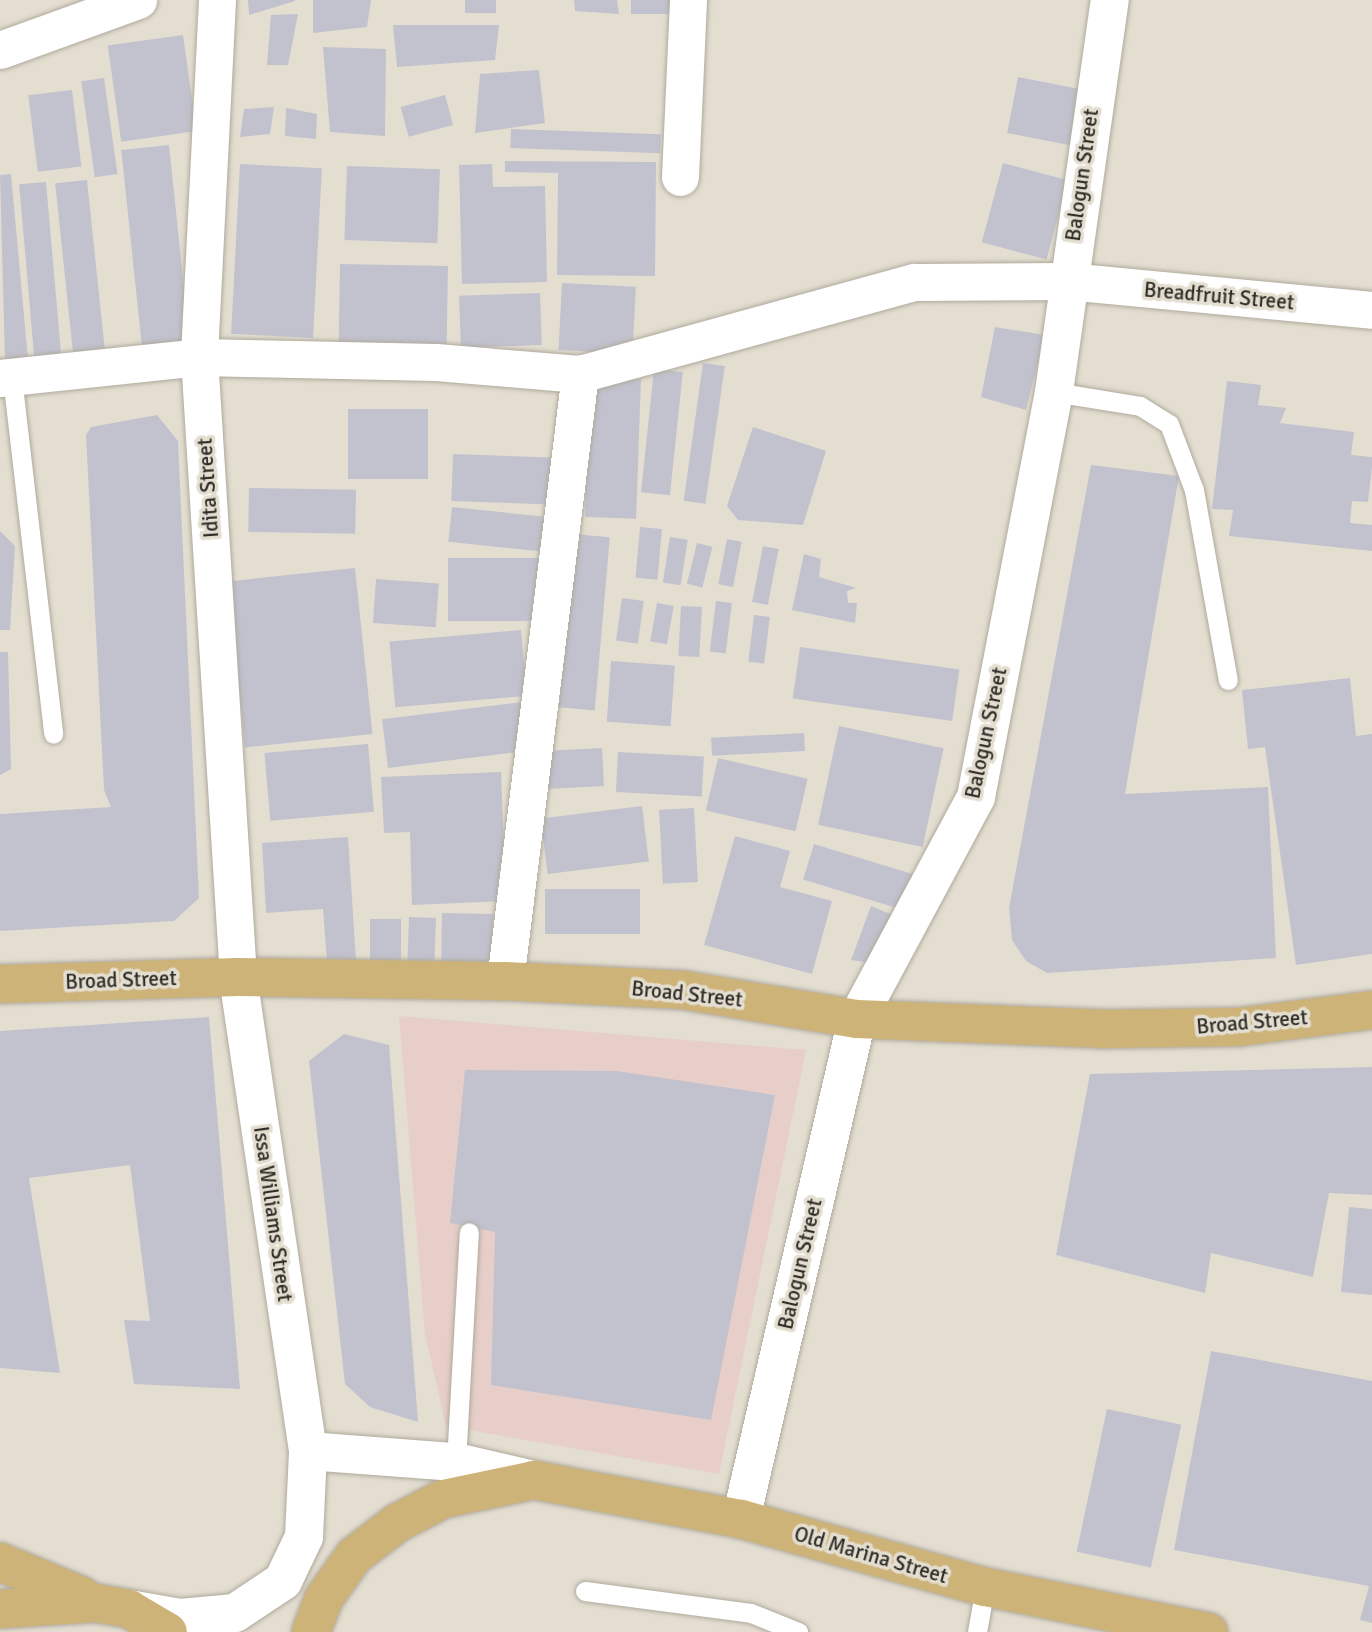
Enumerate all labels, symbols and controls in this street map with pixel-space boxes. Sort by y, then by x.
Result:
street label: Balogun Street [1060,107,1104,243]
street label: Breadfruit Street [1143,277,1295,315]
street label: Idita Street [192,437,224,539]
street label: Balogun Street [960,665,1012,801]
street label: Broad Street [65,965,177,995]
street label: Broad Street [630,976,744,1012]
street label: Broad Street [1195,1005,1309,1039]
street label: Issa Williams Street [248,1125,298,1303]
street label: Balogun Street [773,1196,827,1332]
street label: Old Marina Street [791,1521,951,1589]

